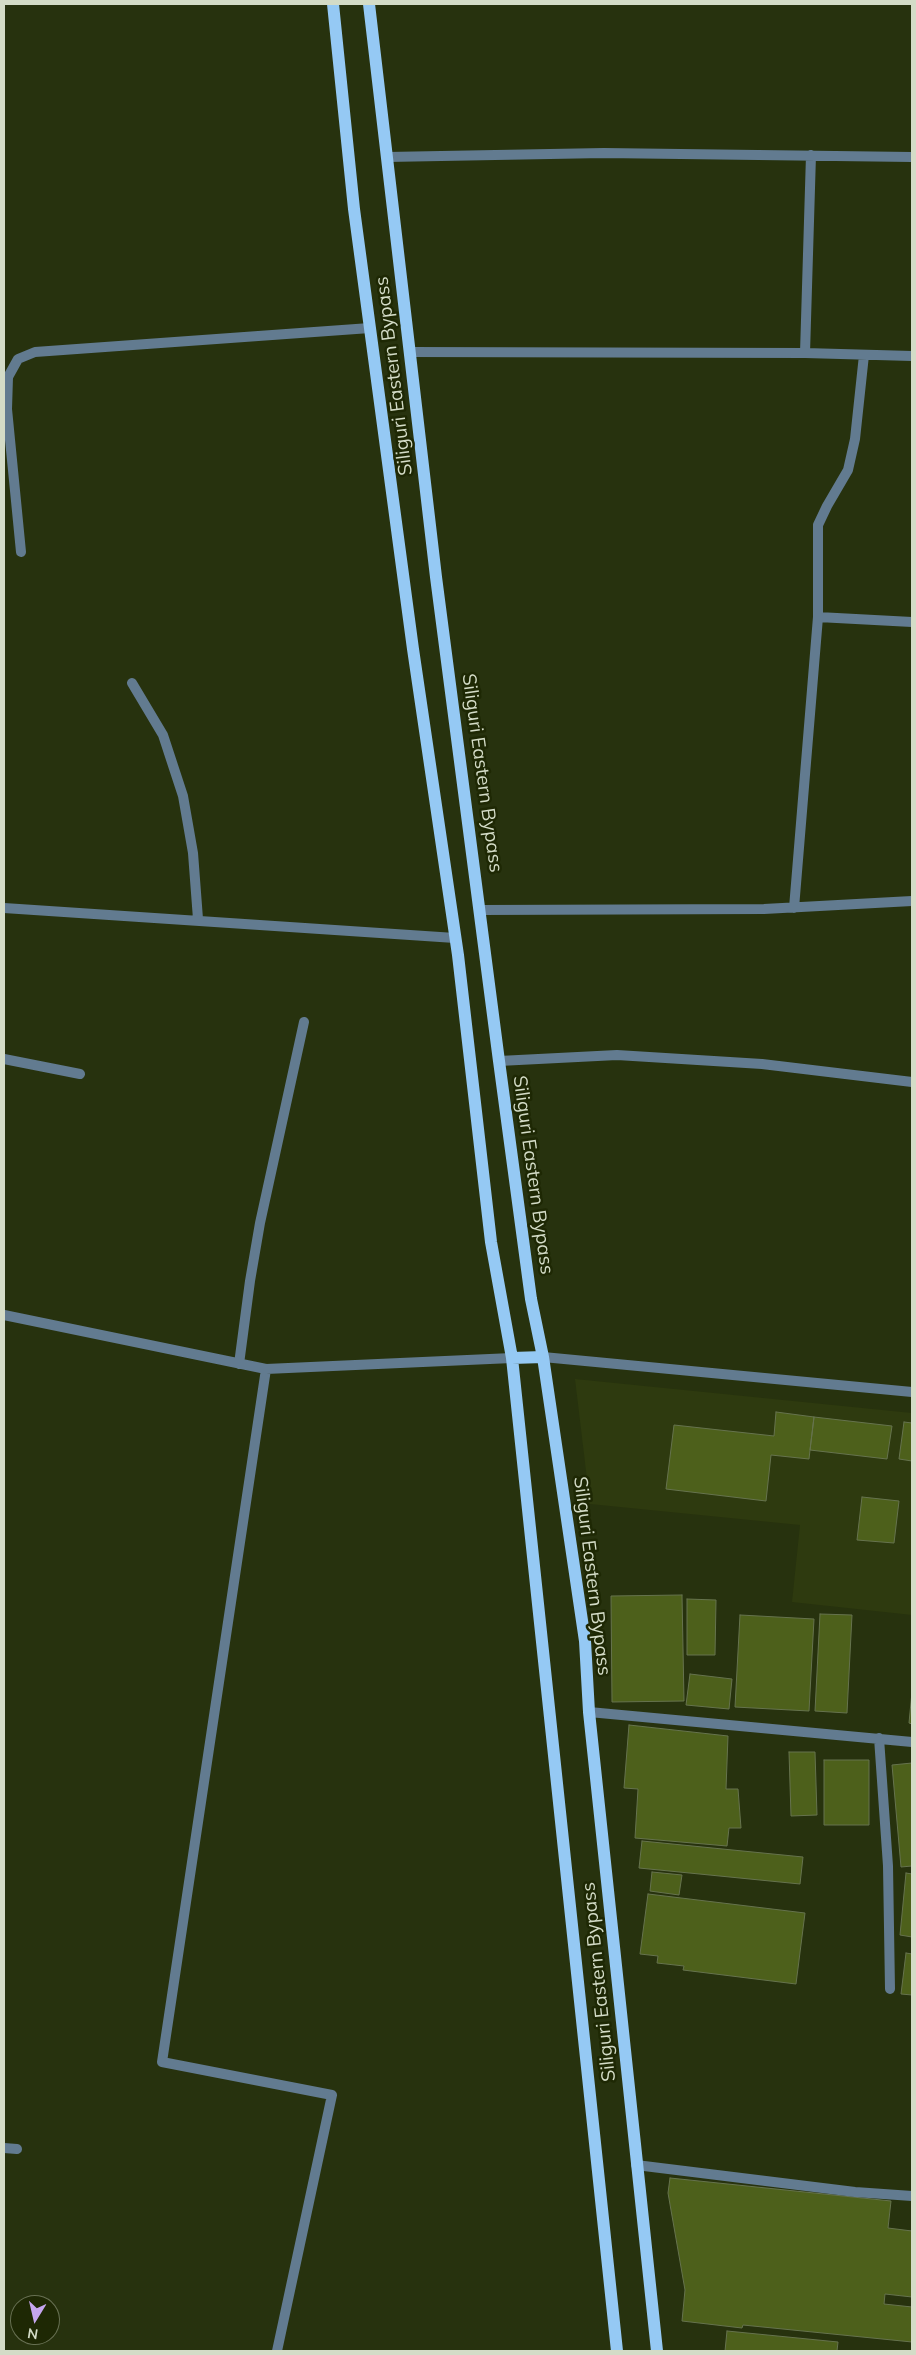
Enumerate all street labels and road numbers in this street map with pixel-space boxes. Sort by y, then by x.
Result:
street label: Siliguri Eastern Bypass [370,275,418,477]
street label: Siliguri Eastern Bypass [457,672,507,874]
street label: Siliguri Eastern Bypass [508,1074,558,1276]
street label: Siliguri Eastern Bypass [568,1475,616,1677]
street label: Siliguri Eastern Bypass [577,1881,621,2083]

